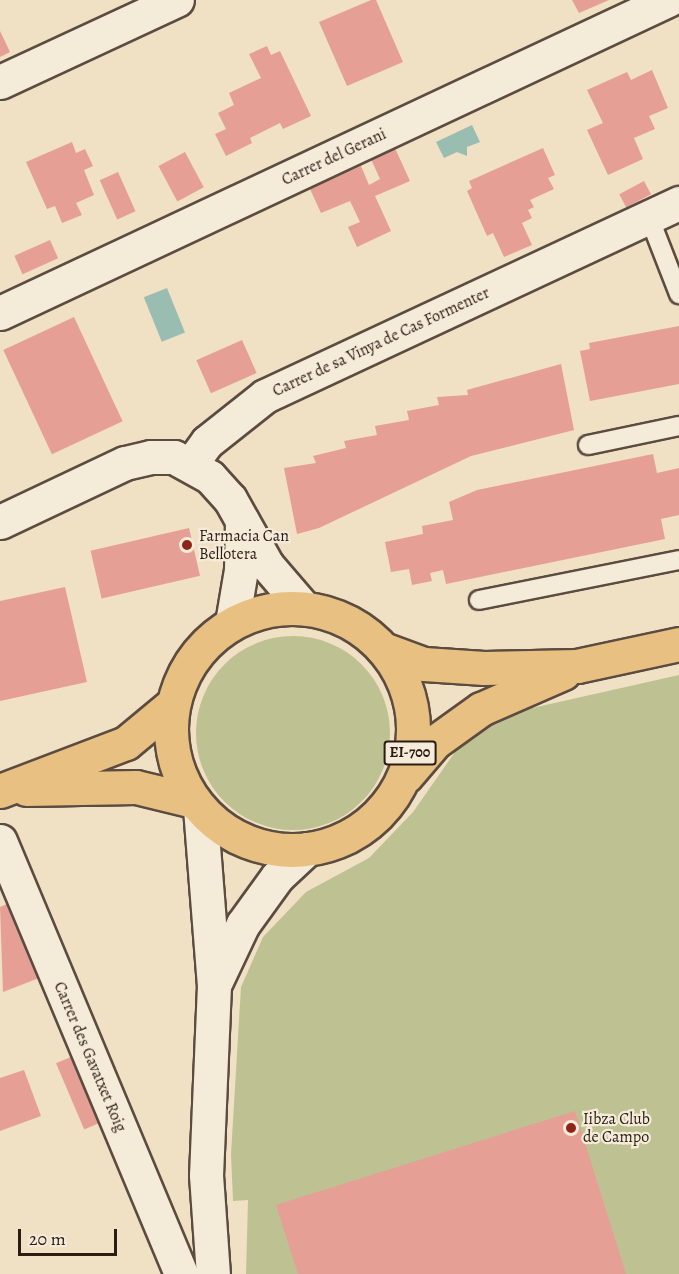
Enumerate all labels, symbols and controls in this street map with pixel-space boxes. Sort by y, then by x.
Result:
street label: Carrer del Gerani [279,124,389,190]
street label: Carrer de sa Vinya de Cas Formenter [270,283,492,401]
place label: Farmacia Can Bellotera [199,526,289,564]
marker: Farmacia Can Bellotera [180,538,194,552]
road number: EI-700 [383,741,437,765]
street label: Carrer des Gavatxet Roig [50,979,130,1135]
place label: Iibza Club de Campo [583,1109,650,1147]
marker: Iibza Club de Campo [564,1121,578,1135]
scale bar [21,1217,120,1255]
text: 20 m [29,1227,66,1251]

